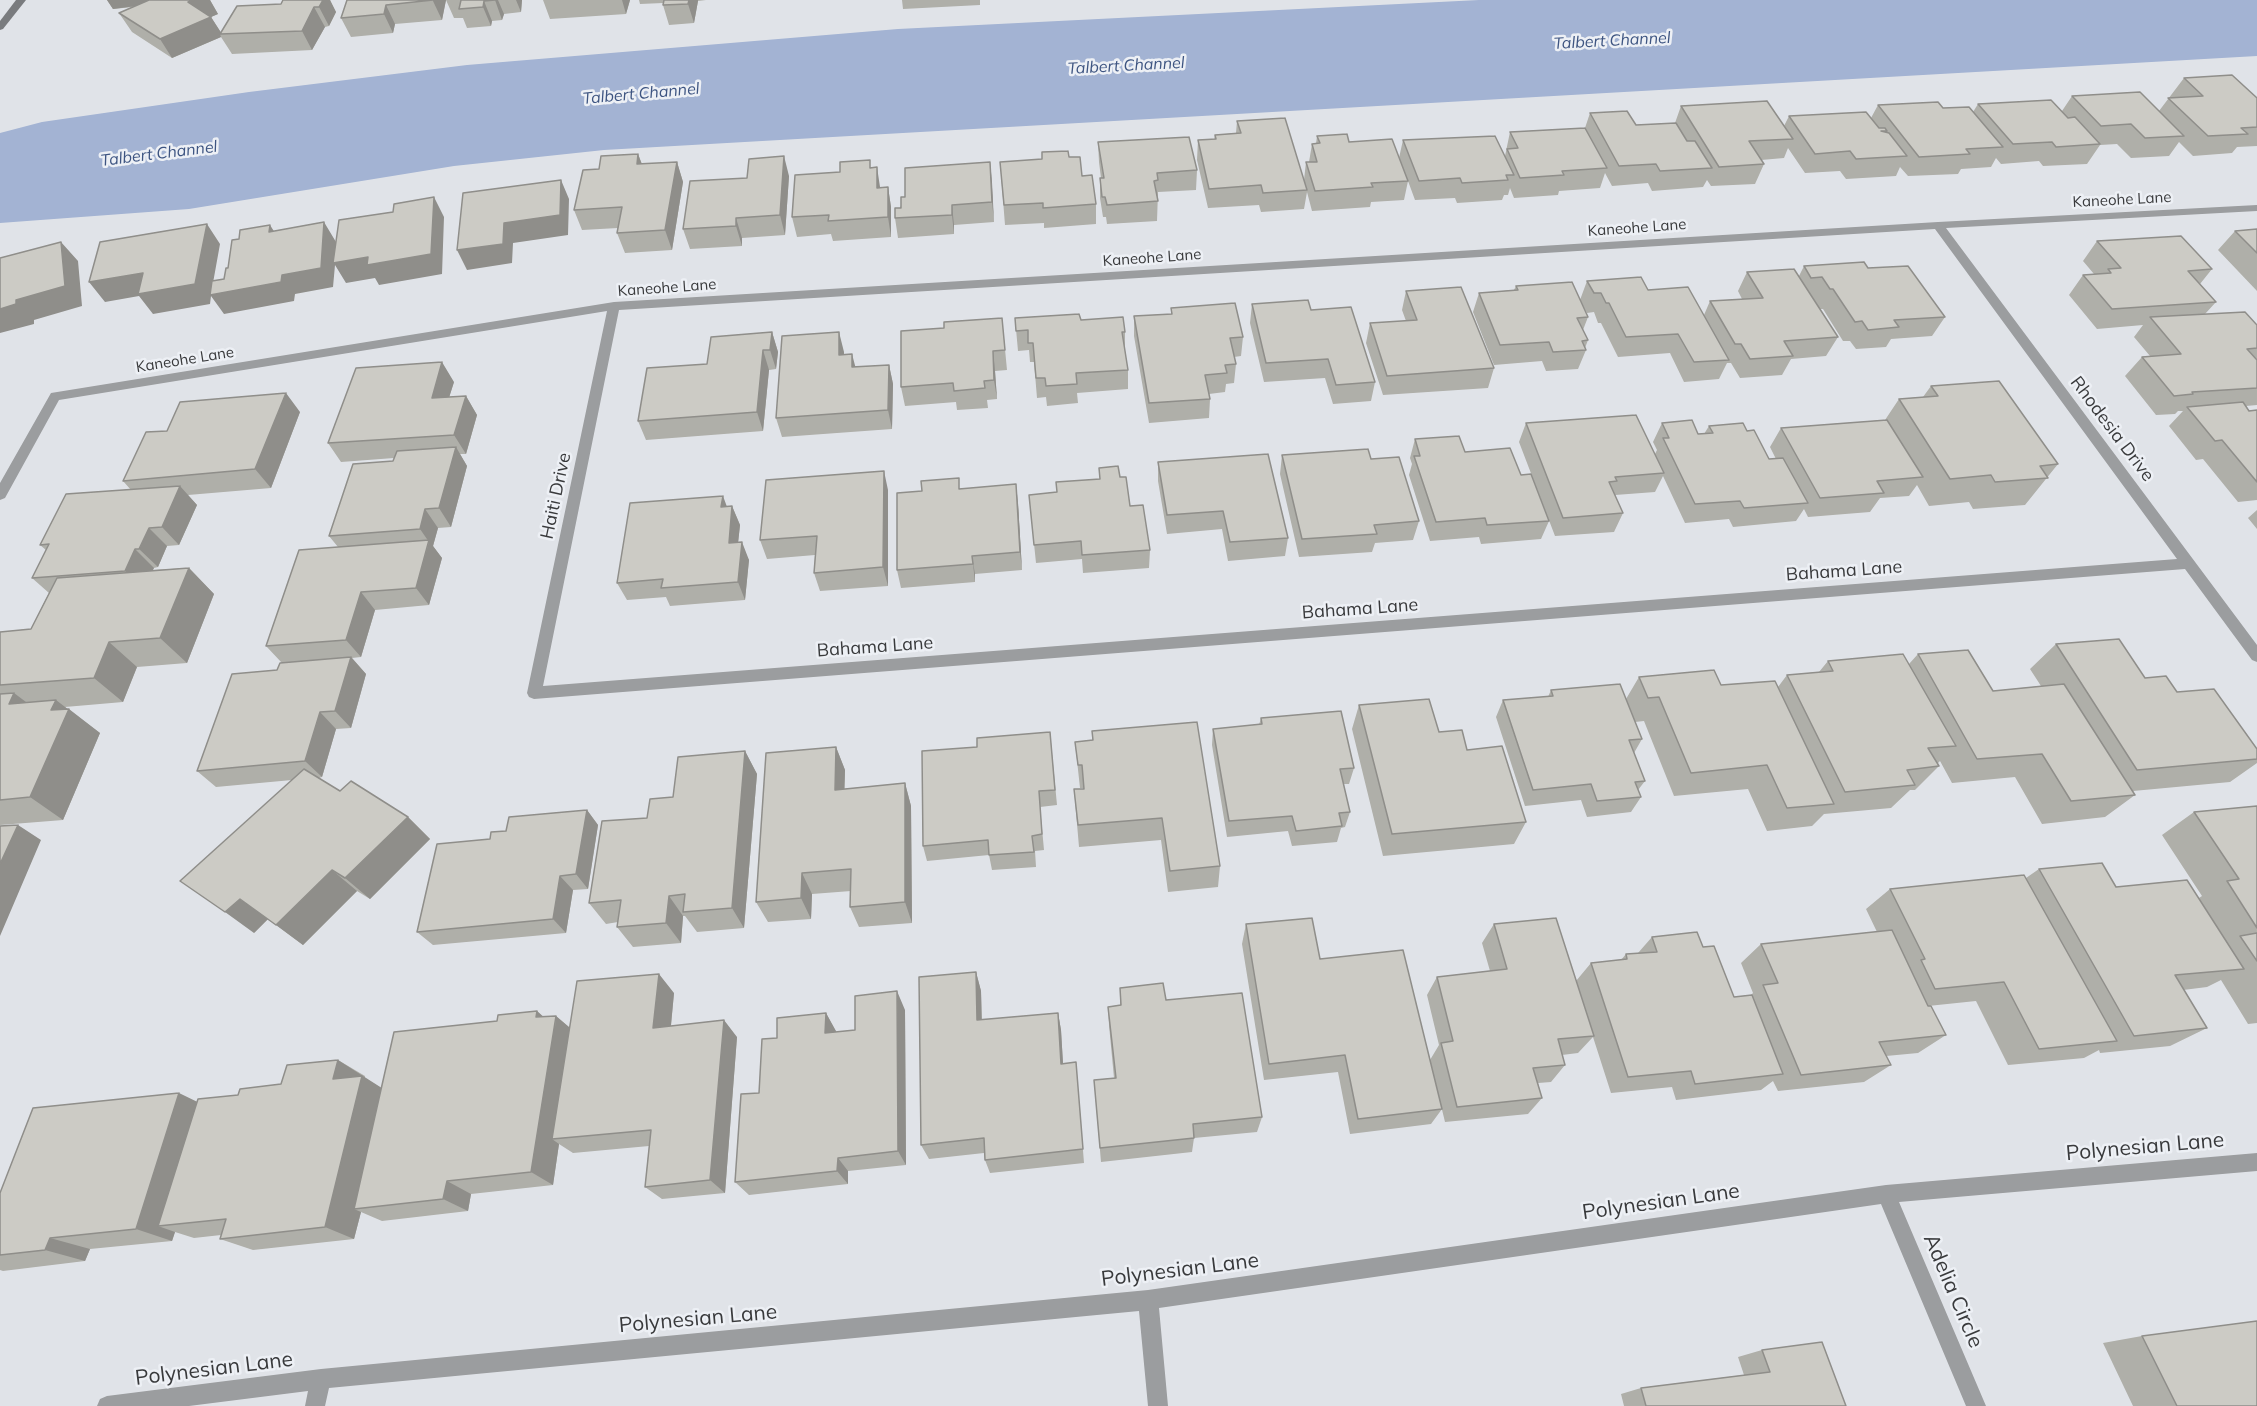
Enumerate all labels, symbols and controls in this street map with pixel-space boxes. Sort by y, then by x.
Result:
water label: Talbert Channel [1553,28,1671,54]
water label: Talbert Channel [1067,53,1185,79]
water label: Talbert Channel [582,79,700,109]
water label: Talbert Channel [100,137,218,171]
street label: Kaneohe Lane [2072,188,2172,212]
street label: Kaneohe Lane [1587,216,1687,240]
street label: Kaneohe Lane [1102,246,1202,270]
street label: Kaneohe Lane [617,276,717,300]
street label: Kaneohe Lane [135,343,235,377]
street label: Rhodesia Drive [2065,372,2159,486]
street label: Haiti Drive [536,451,576,541]
street label: Bahama Lane [1785,556,1903,586]
street label: Bahama Lane [1301,594,1419,624]
street label: Bahama Lane [816,632,934,662]
street label: Polynesian Lane [2065,1128,2225,1166]
street label: Polynesian Lane [1581,1178,1741,1226]
street label: Adelia Circle [1918,1230,1988,1352]
street label: Polynesian Lane [1100,1248,1260,1292]
street label: Polynesian Lane [618,1300,778,1338]
street label: Polynesian Lane [134,1347,294,1391]

